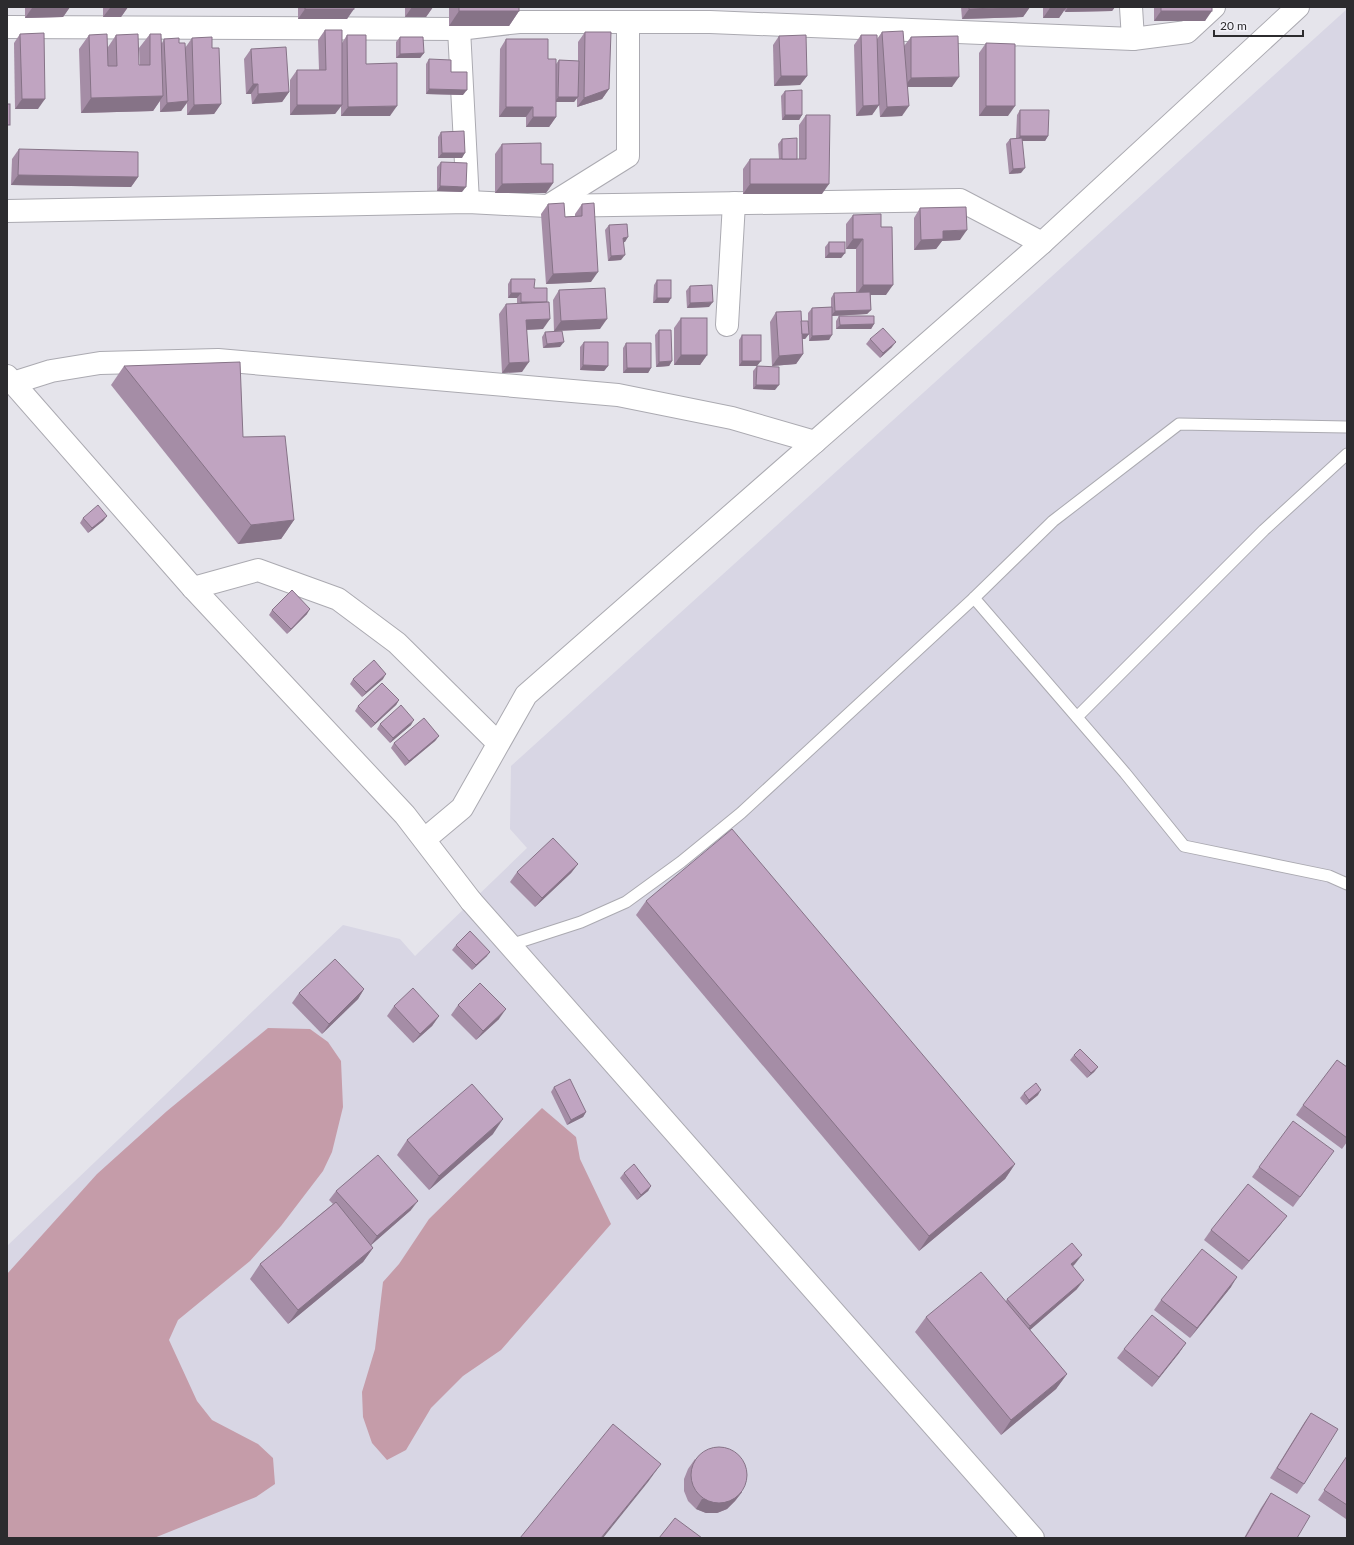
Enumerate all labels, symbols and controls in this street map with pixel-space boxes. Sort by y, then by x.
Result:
scale bar [1214,12,1303,38]
text: 20 m [1220,18,1247,33]

